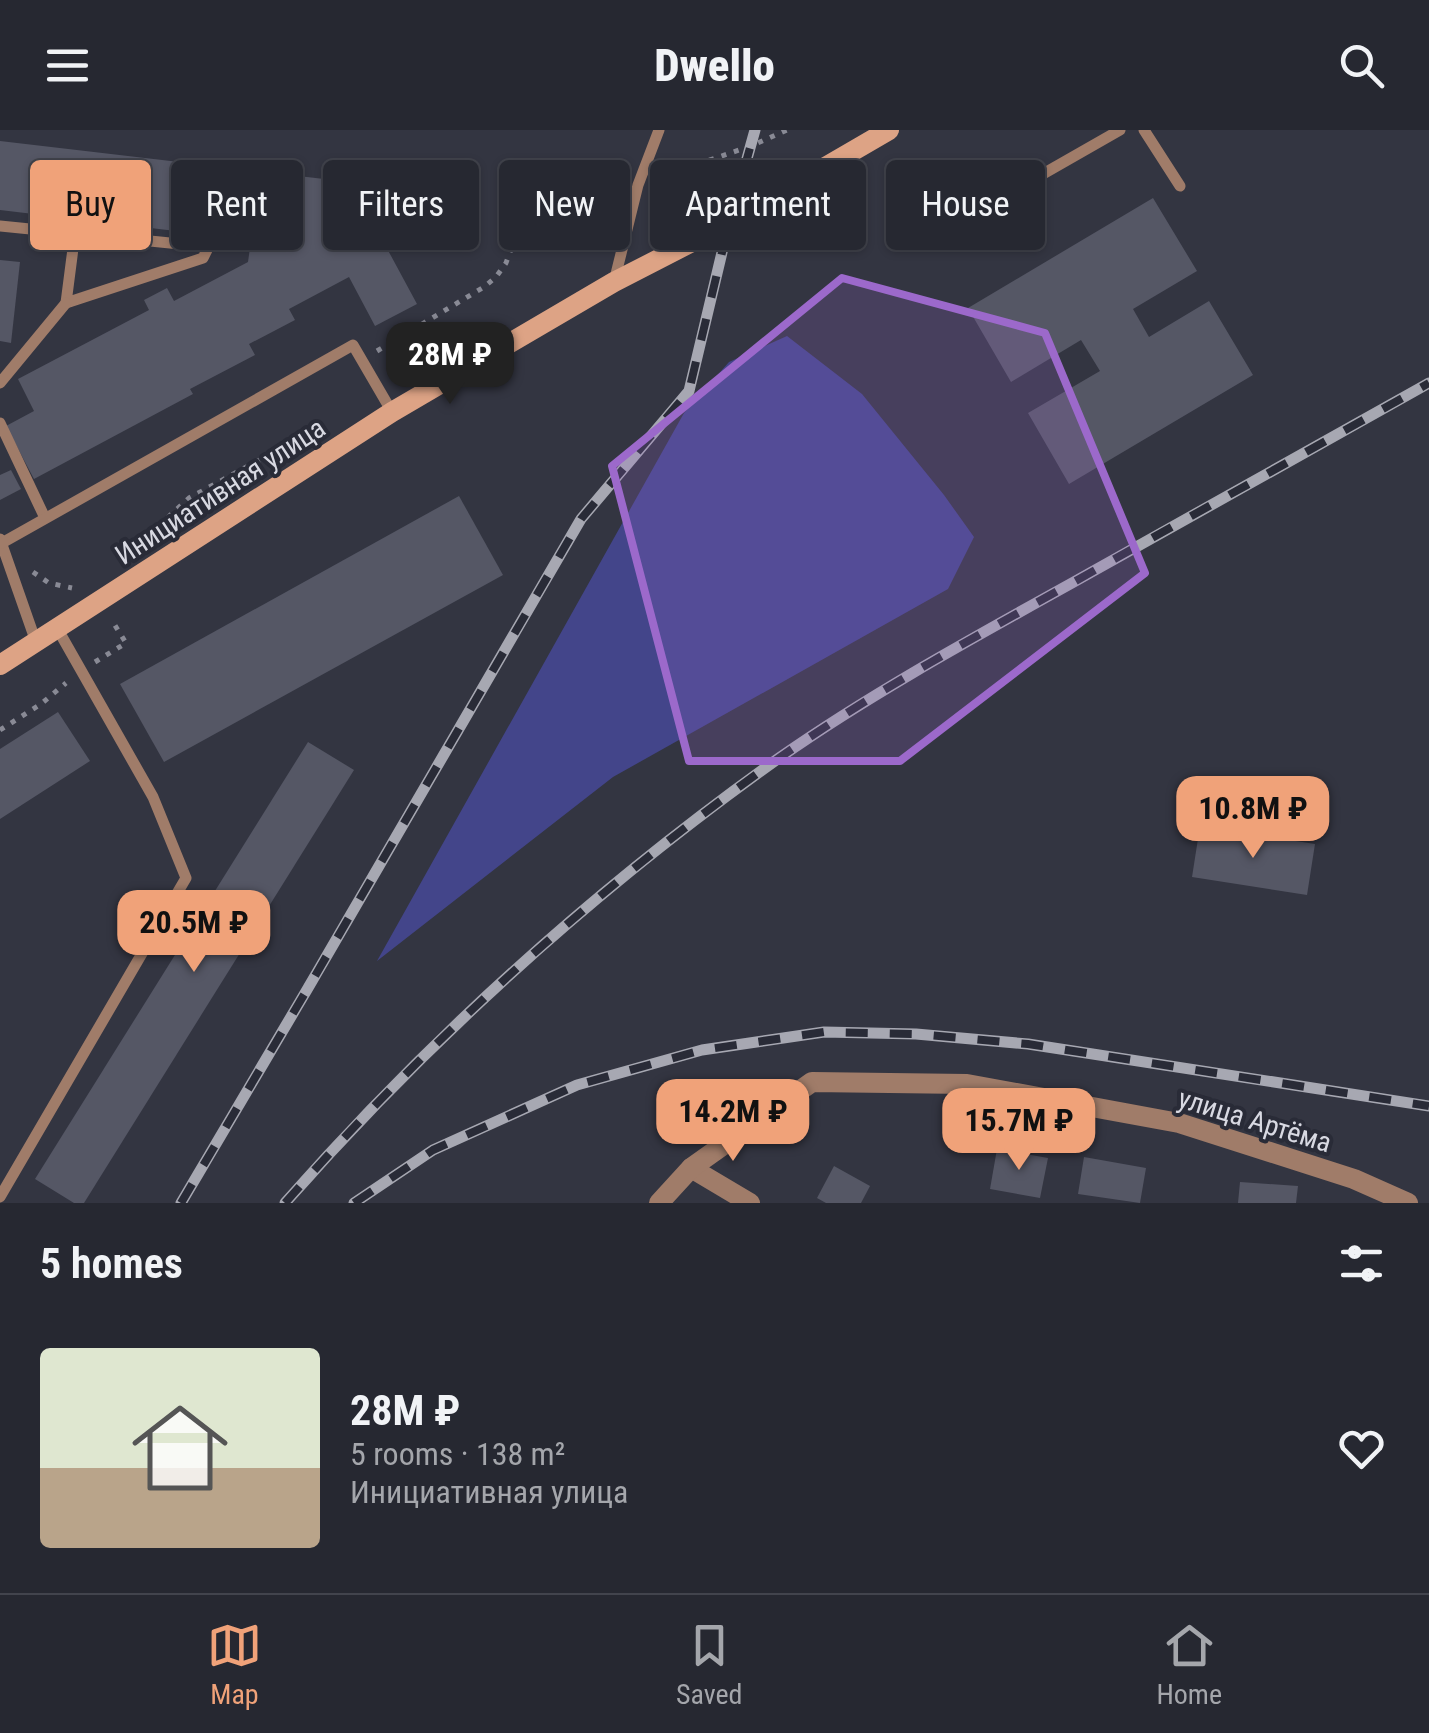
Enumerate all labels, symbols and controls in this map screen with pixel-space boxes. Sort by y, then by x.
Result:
icon: menu [40,38,95,93]
icon: search [1334,38,1389,93]
text: Dwello [654,39,775,92]
chip: Buy [30,160,151,250]
chip: Rent [171,160,303,250]
chip: Filters [323,160,479,250]
chip: New [499,160,630,250]
chip: Apartment [650,160,866,250]
chip: House [886,160,1045,250]
pin: 28M ₽ [380,322,520,407]
text: 28M ₽ [408,335,492,373]
street label: Инициативная улица [109,411,331,572]
pin: 10.8M ₽ [1161,776,1345,861]
text: 10.8M ₽ [1198,789,1308,827]
pin: 20.5M ₽ [102,890,286,975]
text: 20.5M ₽ [139,903,249,941]
pin: 14.2M ₽ [641,1079,825,1164]
street label: улица Артёма [1174,1082,1335,1159]
pin: 15.7M ₽ [927,1088,1111,1173]
text: 14.2M ₽ [678,1092,788,1130]
text: 15.7M ₽ [964,1101,1074,1139]
icon: filters [1334,1236,1389,1291]
text: 5 homes [40,1239,183,1288]
text: 28M ₽ [350,1386,460,1435]
icon: home [120,1388,240,1508]
icon: heart [1334,1421,1389,1476]
text: 5 rooms · 138 m² [350,1435,565,1473]
text: Инициативная улица [350,1473,628,1511]
tab: Map [207,1618,262,1711]
tab: Saved [676,1618,742,1711]
tab: Home [1156,1618,1222,1711]

